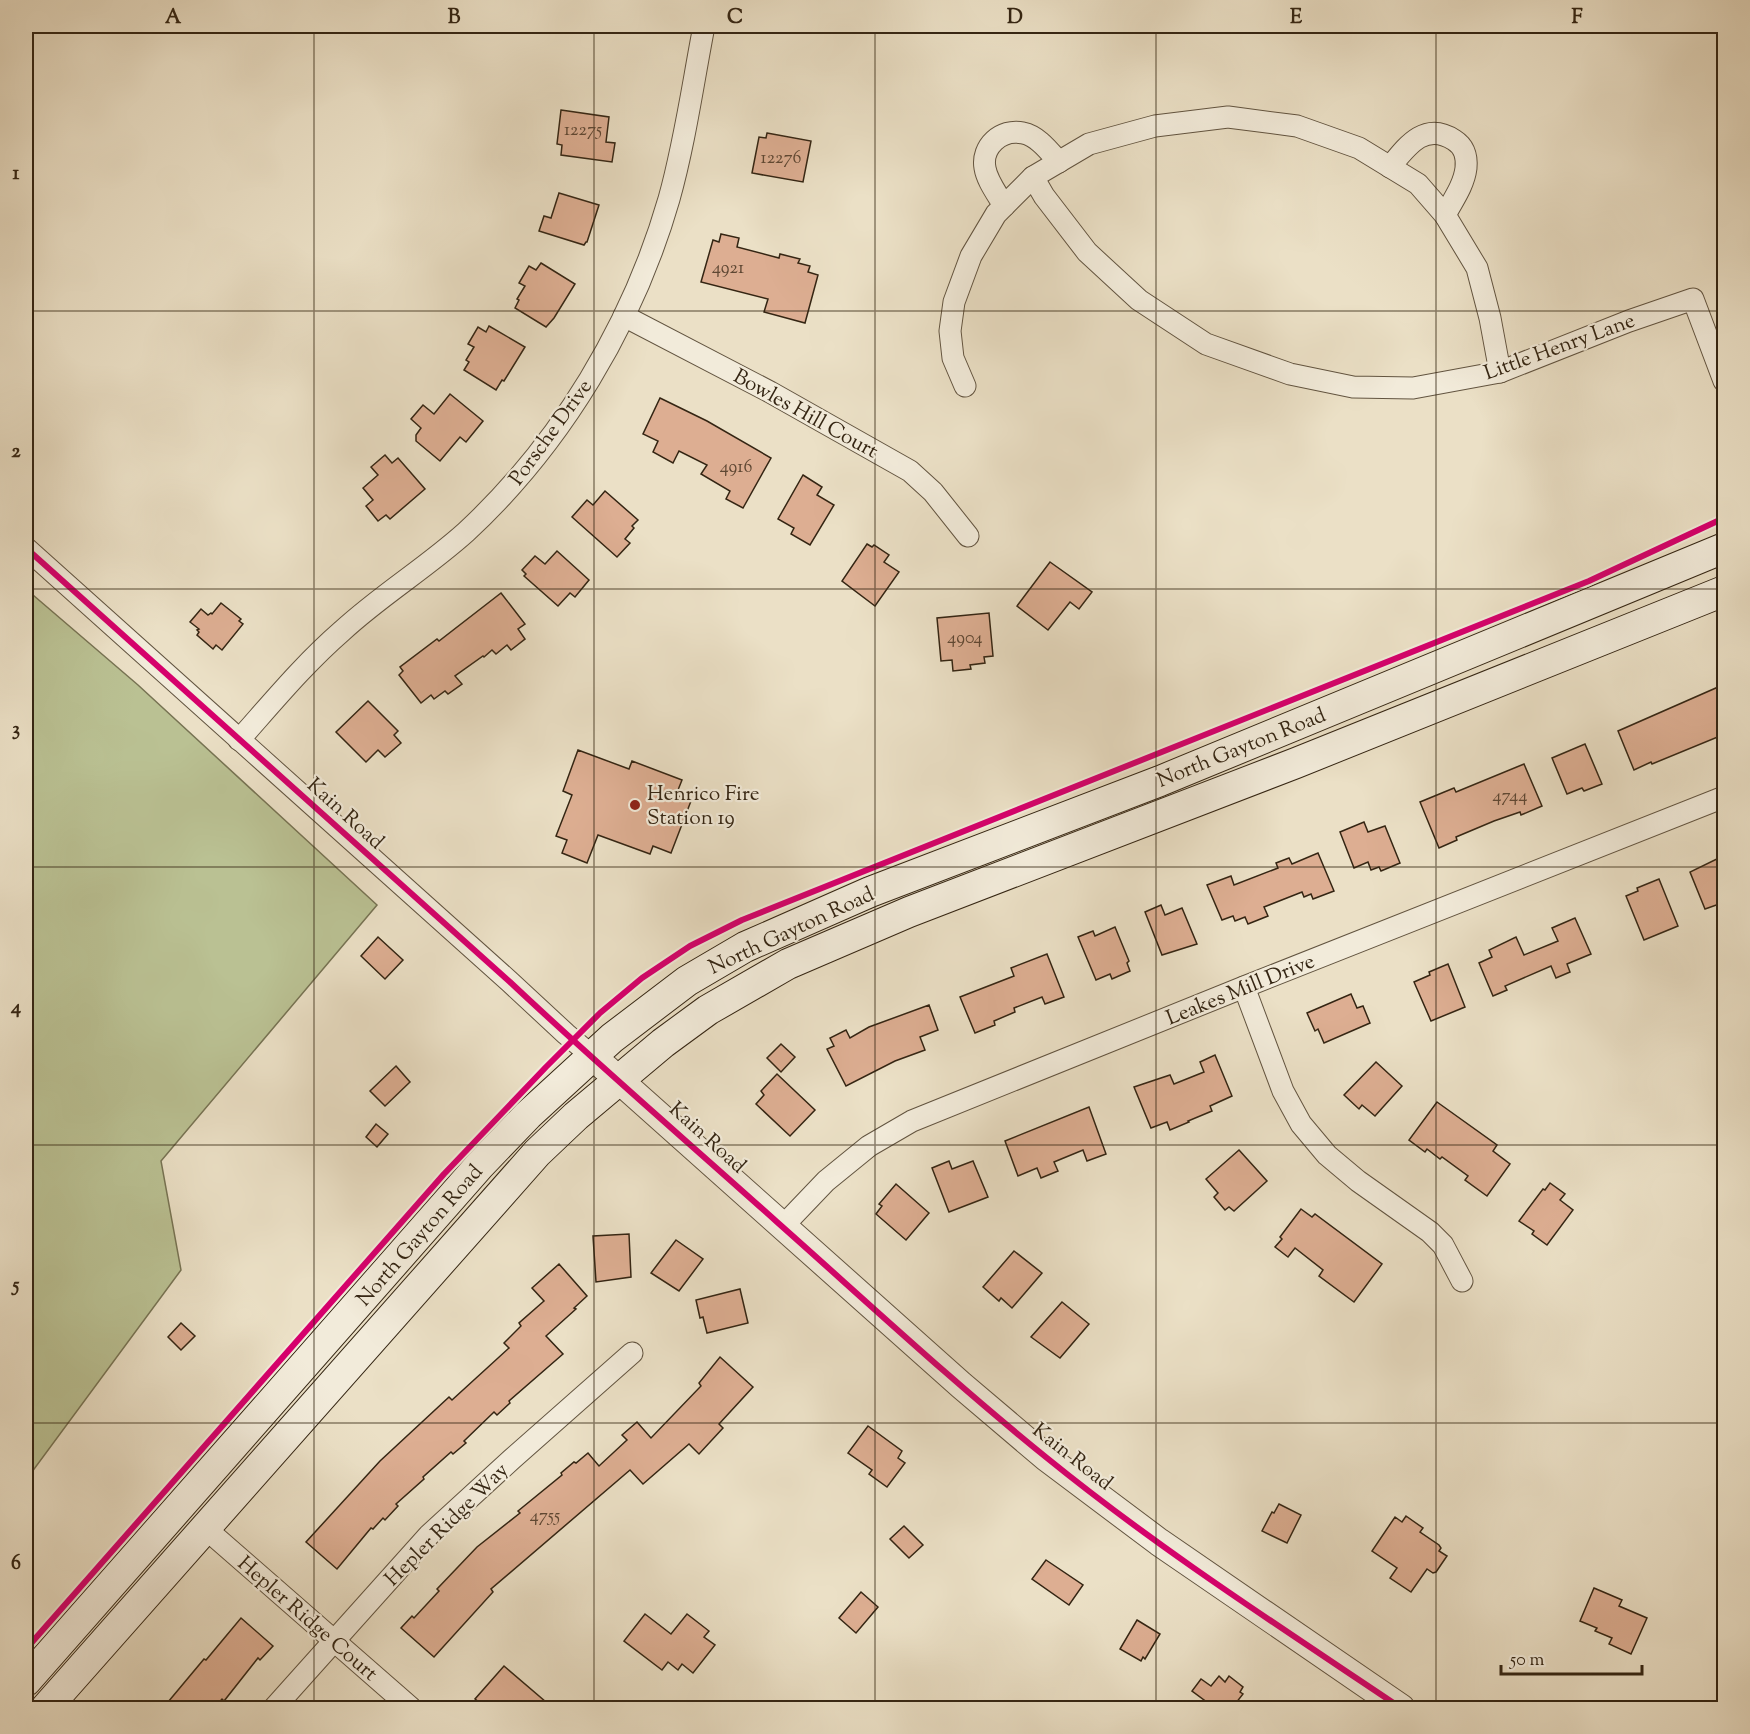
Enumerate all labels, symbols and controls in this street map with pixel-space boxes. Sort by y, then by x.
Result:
text: A [165,4,182,33]
text: B [448,4,461,33]
text: C [727,4,743,33]
text: D [1007,4,1023,33]
text: E [1290,4,1303,33]
text: F [1571,4,1583,33]
house number: 12275 [564,118,602,144]
house number: 12276 [761,146,802,172]
text: 1 [13,160,20,189]
house number: 4921 [712,256,744,282]
street label: Little Henry Lane [1480,307,1639,389]
street label: Bowles Hill Court [727,362,883,467]
street label: Porsche Drive [503,374,600,492]
text: 2 [11,438,21,467]
house number: 4916 [720,455,752,481]
house number: 4904 [947,626,983,652]
street label: North Gayton Road [1153,701,1331,796]
text: 3 [12,716,20,745]
street label: Kain Road [299,772,390,857]
place label: Henrico Fire Station 19 [647,780,760,834]
house number: 4744 [1492,784,1528,810]
marker: Henrico Fire Station 19 [628,798,642,812]
street label: North Gayton Road [704,880,880,983]
street label: Leakes Mill Drive [1162,947,1319,1034]
text: 4 [10,994,21,1023]
street label: Kain Road [661,1096,752,1181]
street label: North Gayton Road [350,1159,491,1314]
text: 5 [11,1272,20,1301]
street label: Kain Road [1025,1417,1119,1499]
street label: Hepler Ridge Way [379,1456,517,1594]
house number: 4755 [530,1504,560,1530]
text: 6 [11,1550,21,1579]
street label: Hepler Ridge Court [230,1550,384,1689]
scale bar [1501,1638,1642,1676]
text: 50 m [1509,1648,1545,1674]

